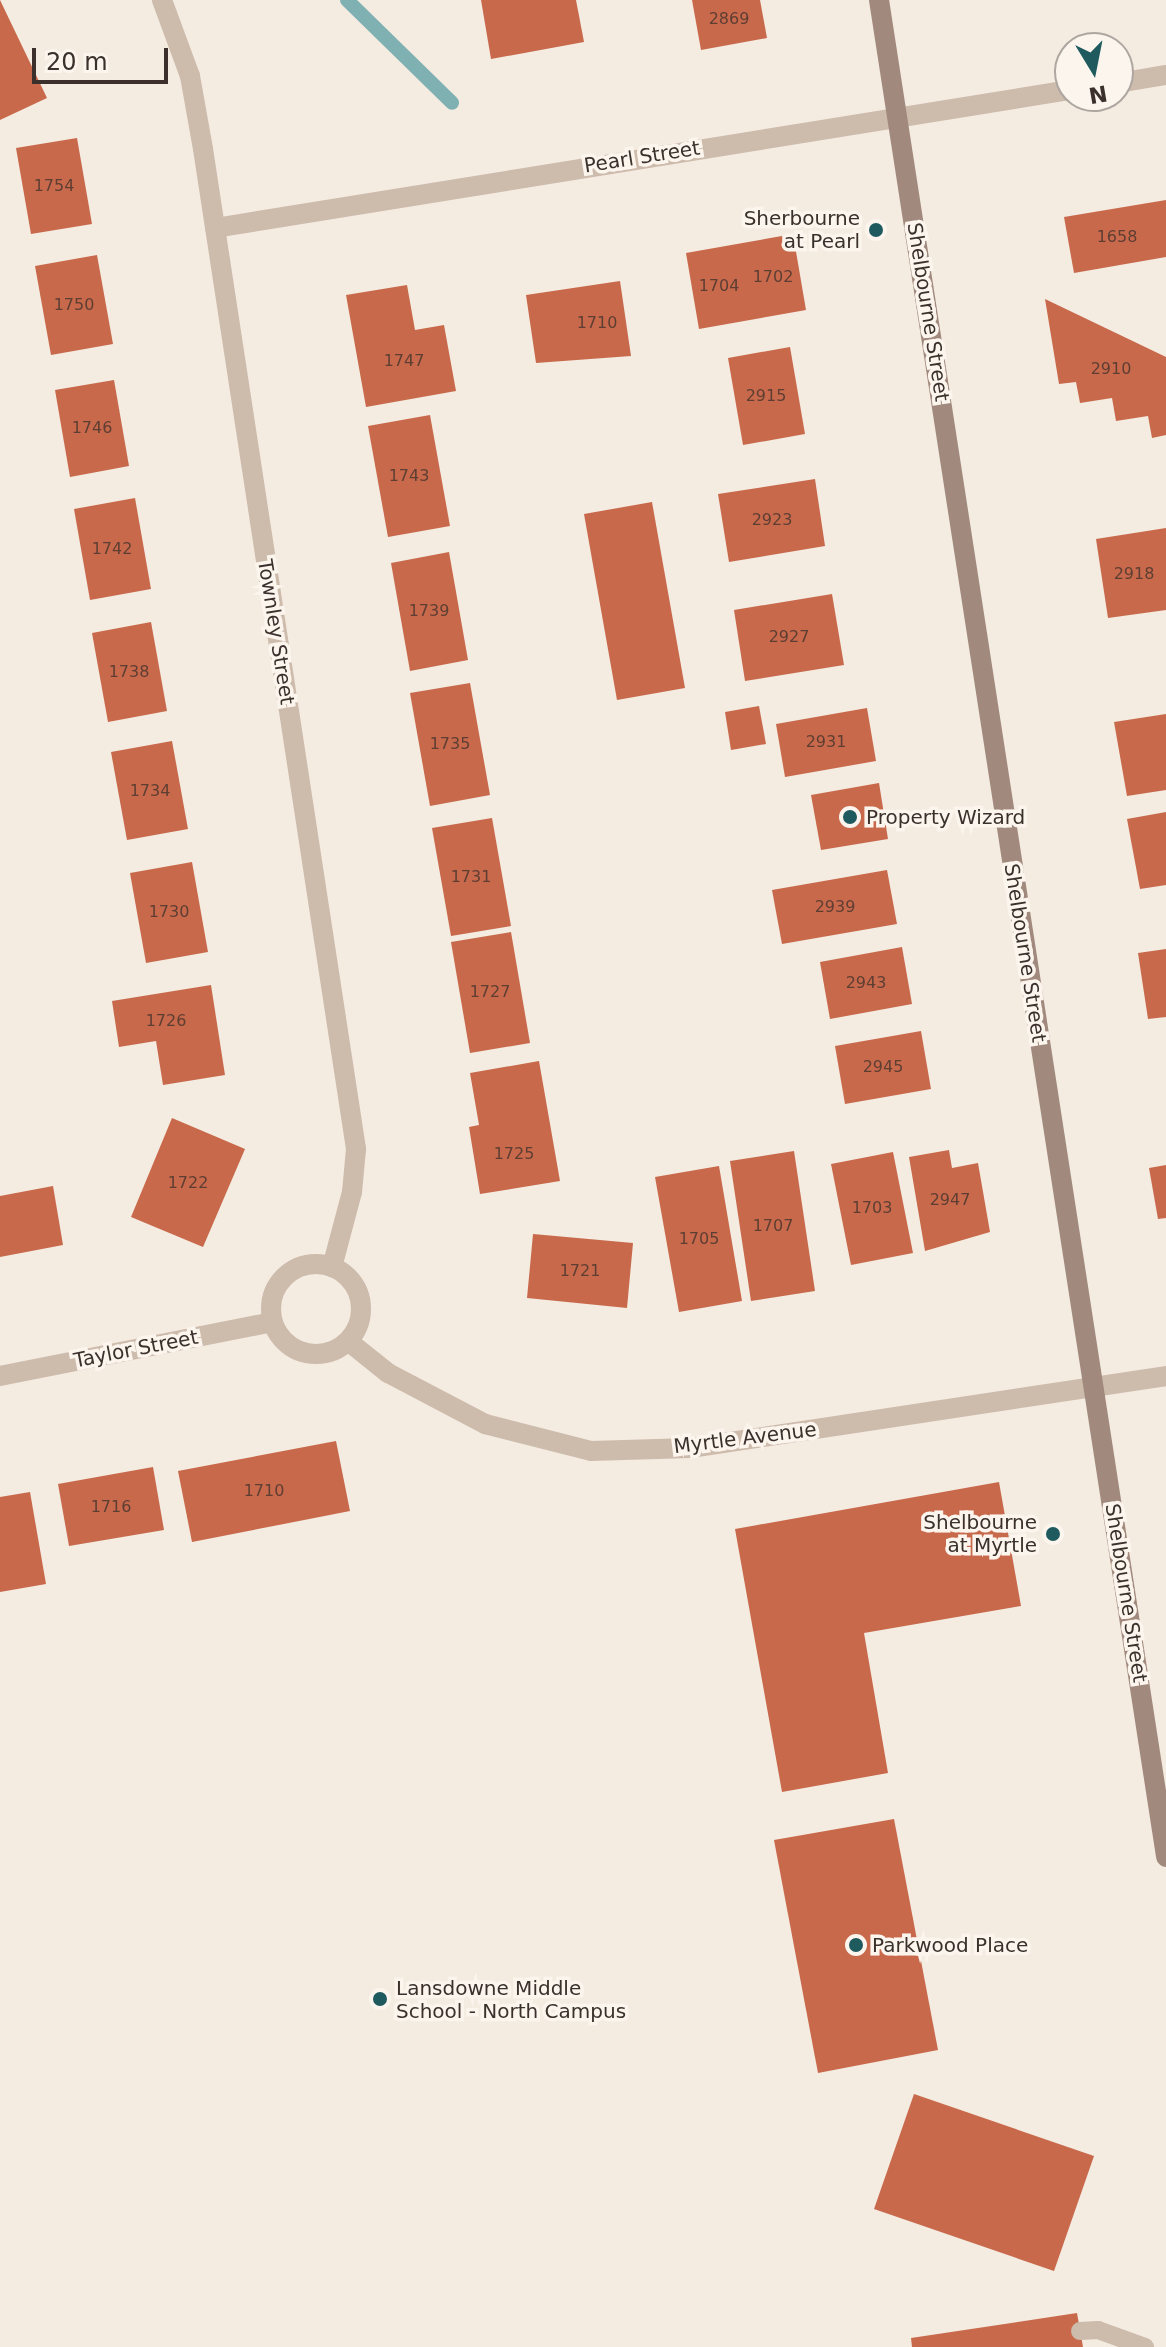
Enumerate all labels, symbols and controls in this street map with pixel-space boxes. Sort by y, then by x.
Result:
house number: 2869 [709,9,749,29]
scale bar [36,32,172,82]
north arrow [1054,32,1134,112]
text: 20 m [46,48,108,76]
text: N [1087,80,1109,108]
street label: Pearl Street [582,136,702,178]
house number: 1754 [34,176,74,196]
place label: Sherbourne at Pearl [744,206,860,253]
marker: Sherbourne at Pearl [867,221,885,239]
street label: Shelbourne Street [902,221,954,403]
house number: 1658 [1097,227,1137,247]
house number: 1702 [753,267,793,287]
house number: 1704 [699,276,739,296]
house number: 1750 [54,295,94,315]
house number: 1710 [577,313,617,333]
house number: 1747 [384,351,424,371]
house number: 2910 [1091,359,1131,379]
house number: 2915 [746,386,786,406]
house number: 1746 [72,418,112,438]
house number: 1743 [389,466,429,486]
house number: 2923 [752,510,792,530]
house number: 1742 [92,539,132,559]
street label: Townley Street [253,558,299,706]
house number: 2918 [1114,564,1154,584]
house number: 1739 [409,601,449,621]
house number: 2927 [769,627,809,647]
house number: 1738 [109,662,149,682]
house number: 2931 [806,732,846,752]
house number: 1735 [430,734,470,754]
house number: 1734 [130,781,170,801]
place label: Property Wizard [866,805,1025,829]
marker: Property Wizard [841,808,859,826]
street label: Shelbourne Street [999,862,1051,1044]
house number: 1731 [451,867,491,887]
house number: 2939 [815,897,855,917]
house number: 1730 [149,902,189,922]
house number: 2943 [846,973,886,993]
house number: 1727 [470,982,510,1002]
house number: 1726 [146,1011,186,1031]
house number: 2945 [863,1057,903,1077]
house number: 1725 [494,1144,534,1164]
house number: 1722 [168,1173,208,1193]
house number: 2947 [930,1190,970,1210]
house number: 1703 [852,1198,892,1218]
house number: 1707 [753,1216,793,1236]
house number: 1705 [679,1229,719,1249]
house number: 1721 [560,1261,600,1281]
street label: Taylor Street [72,1325,200,1373]
street label: Myrtle Avenue [672,1417,818,1459]
house number: 1710 [244,1481,284,1501]
house number: 1716 [91,1497,131,1517]
street label: Shelbourne Street [1100,1502,1152,1684]
place label: Shelbourne at Myrtle [923,1510,1037,1557]
marker: Shelbourne at Myrtle [1044,1525,1062,1543]
place label: Parkwood Place [872,1933,1028,1957]
marker: Parkwood Place [847,1936,865,1954]
place label: Lansdowne Middle School - North Campus [396,1976,626,2023]
marker: Lansdowne Middle School - North Campus [371,1990,389,2008]

